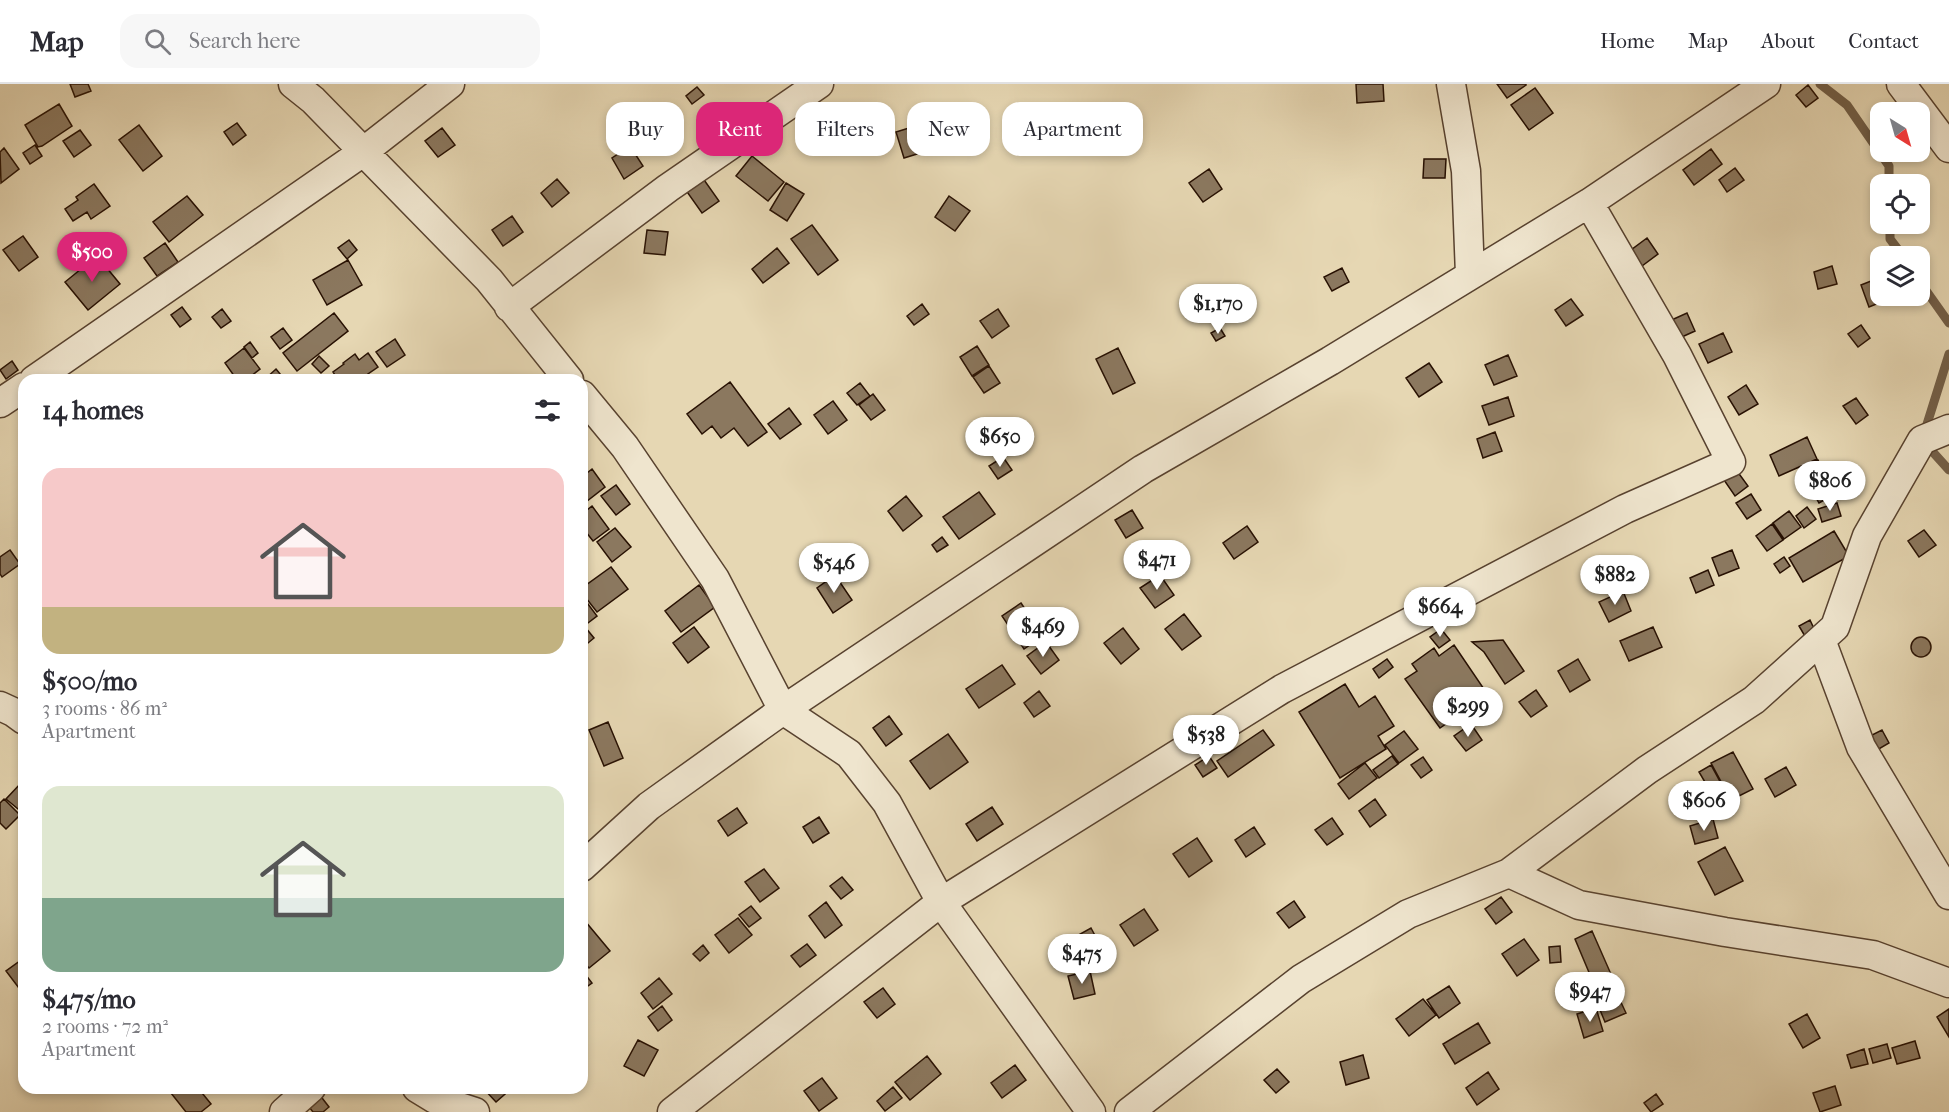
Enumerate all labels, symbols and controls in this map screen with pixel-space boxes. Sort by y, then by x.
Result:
search box [120,14,540,68]
text: Map [30,25,84,58]
icon: search [141,25,174,58]
text: Search here [189,28,300,54]
text: Home [1600,29,1655,53]
text: Map [1688,29,1728,53]
text: About [1761,29,1815,53]
text: Contact [1848,29,1919,53]
chip: Buy [606,102,684,156]
chip: Rent [696,102,783,156]
chip: Filters [795,102,895,156]
chip: New [907,102,990,156]
chip: Apartment [1002,102,1143,156]
north arrow [1870,102,1930,162]
map controls [1870,102,1930,306]
button: locate [1870,174,1930,234]
pin: $500 [56,232,128,283]
text: $500 [71,240,113,263]
button: layers [1870,246,1930,306]
pin: $1,170 [1169,284,1267,335]
text: $1,170 [1193,292,1243,315]
icon: filters [531,394,564,427]
text: 14 homes [42,395,144,426]
pin: $650 [964,417,1036,468]
text: $650 [979,425,1021,448]
pin: $806 [1794,461,1866,512]
text: $806 [1809,469,1851,492]
icon: home [249,507,357,615]
pin: $471 [1121,540,1193,591]
pin: $546 [798,543,870,594]
text: $471 [1137,548,1177,571]
text: $546 [813,551,855,574]
pin: $882 [1579,555,1651,606]
text: $882 [1594,563,1636,586]
pin: $664 [1404,587,1476,638]
text: $664 [1418,595,1462,618]
pin: $469 [1007,607,1079,658]
text: $469 [1021,615,1065,638]
text: $500/mo [42,666,137,697]
pin: $299 [1432,687,1504,738]
text: $299 [1447,695,1489,718]
text: 3 rooms · 86 m² [42,697,167,720]
pin: $538 [1170,715,1242,766]
text: Apartment [42,720,136,743]
text: $538 [1187,723,1225,746]
pin: $606 [1668,781,1740,832]
text: $606 [1682,789,1726,812]
icon: home [249,825,357,933]
pin: $475 [1046,934,1118,985]
text: $475 [1062,942,1102,965]
pin: $947 [1554,972,1626,1023]
text: $947 [1569,980,1611,1003]
text: $475/mo [42,984,136,1015]
text: 2 rooms · 72 m² [42,1015,168,1038]
text: Apartment [42,1038,136,1061]

